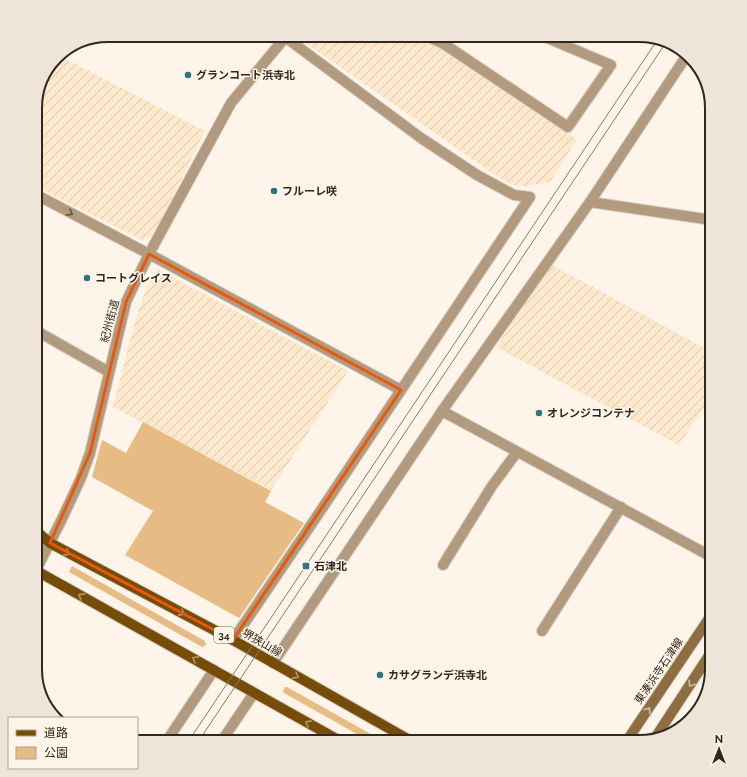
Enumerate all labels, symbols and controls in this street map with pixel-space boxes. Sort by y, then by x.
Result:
place label: グランコート浜寺北 [196,69,295,82]
marker: グランコート浜寺北 [183,70,193,80]
place label: フルーレ咲 [282,185,337,198]
marker: フルーレ咲 [269,186,279,196]
one-way arrow [66,208,73,215]
place label: コートグレイス [95,272,172,285]
marker: コートグレイス [82,273,92,283]
street label: 紀州街道 [98,298,122,344]
place label: オレンジコンテナ [547,407,635,420]
marker: オレンジコンテナ [534,408,544,418]
one-way arrow [63,548,70,555]
place label: 石津北 [314,560,347,573]
marker: 石津北 [301,561,311,571]
one-way arrow [78,593,85,601]
one-way arrow [178,608,185,616]
street label: 堺狭山線 [240,626,284,660]
road number: 34 [214,627,234,643]
street label: 東湊浜寺石津線 [632,635,686,707]
one-way arrow [192,657,199,664]
place label: カサグランデ浜寺北 [388,669,487,682]
marker: カサグランデ浜寺北 [375,670,385,680]
one-way arrow [292,671,299,678]
one-way arrow [688,680,695,687]
one-way arrow [643,707,650,714]
legend [8,717,138,769]
one-way arrow [305,720,312,728]
text: 道路 [44,726,68,740]
north arrow [699,729,739,769]
text: N [715,733,723,746]
text: 公園 [44,746,68,760]

